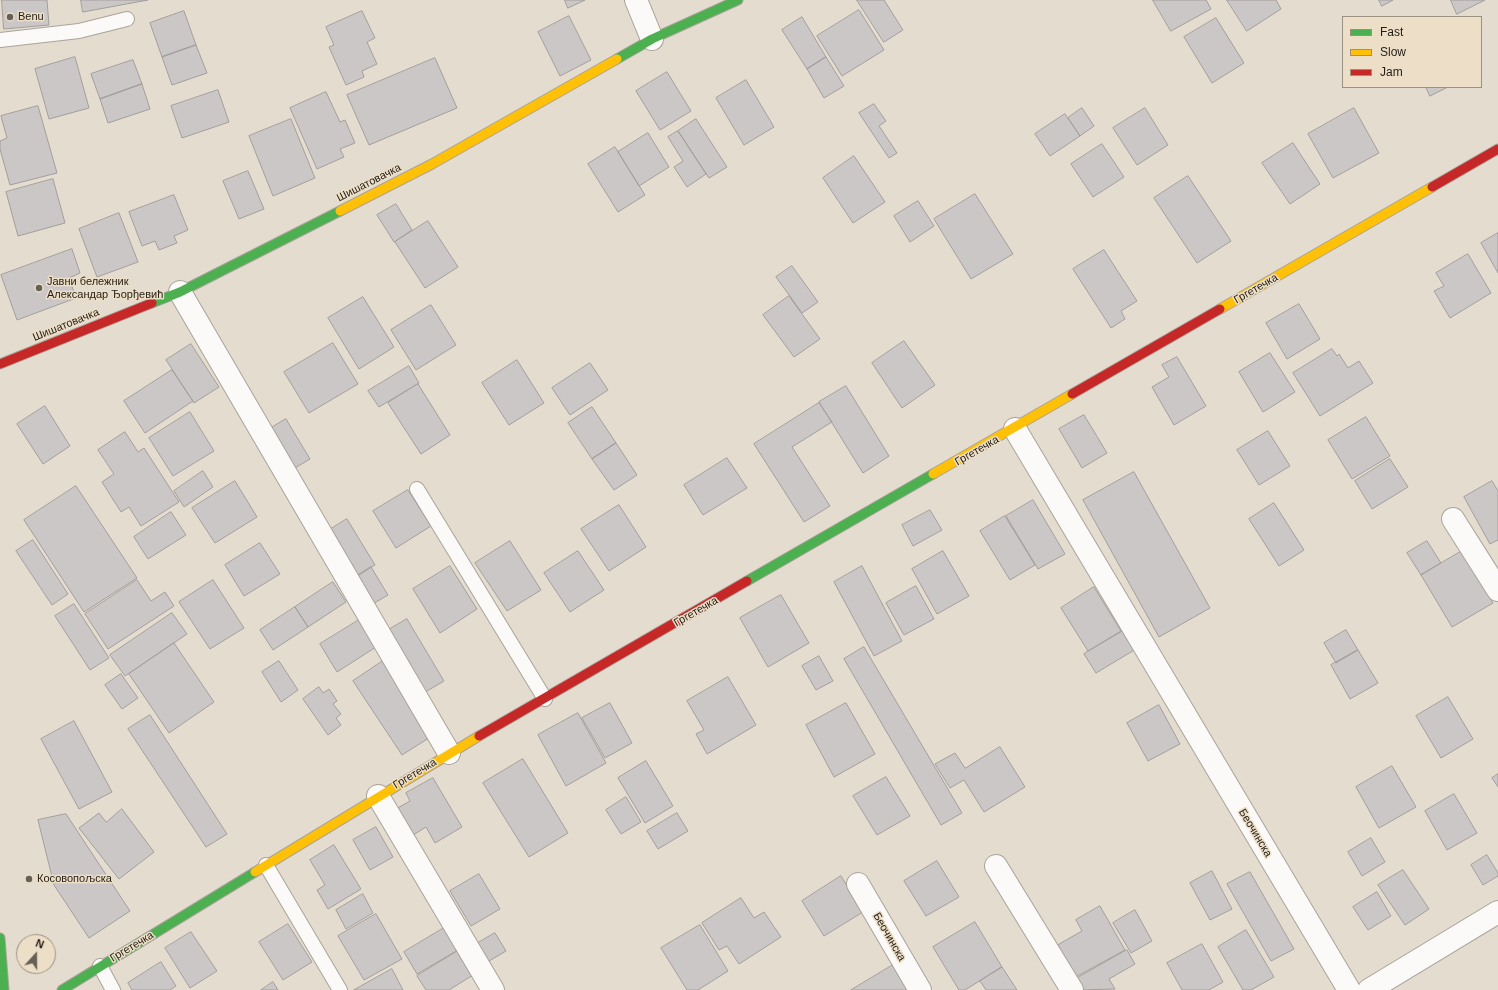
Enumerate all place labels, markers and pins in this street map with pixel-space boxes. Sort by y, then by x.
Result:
place label: Benu [18,10,44,24]
marker: Benu [5,12,15,22]
place label: Јавни бележник Александар Ђорђевић [47,275,163,301]
marker: Јавни бележник Александар Ђорђевић [34,283,44,293]
place label: Косовопољска [37,872,112,886]
marker: Косовопољска [24,874,34,884]

